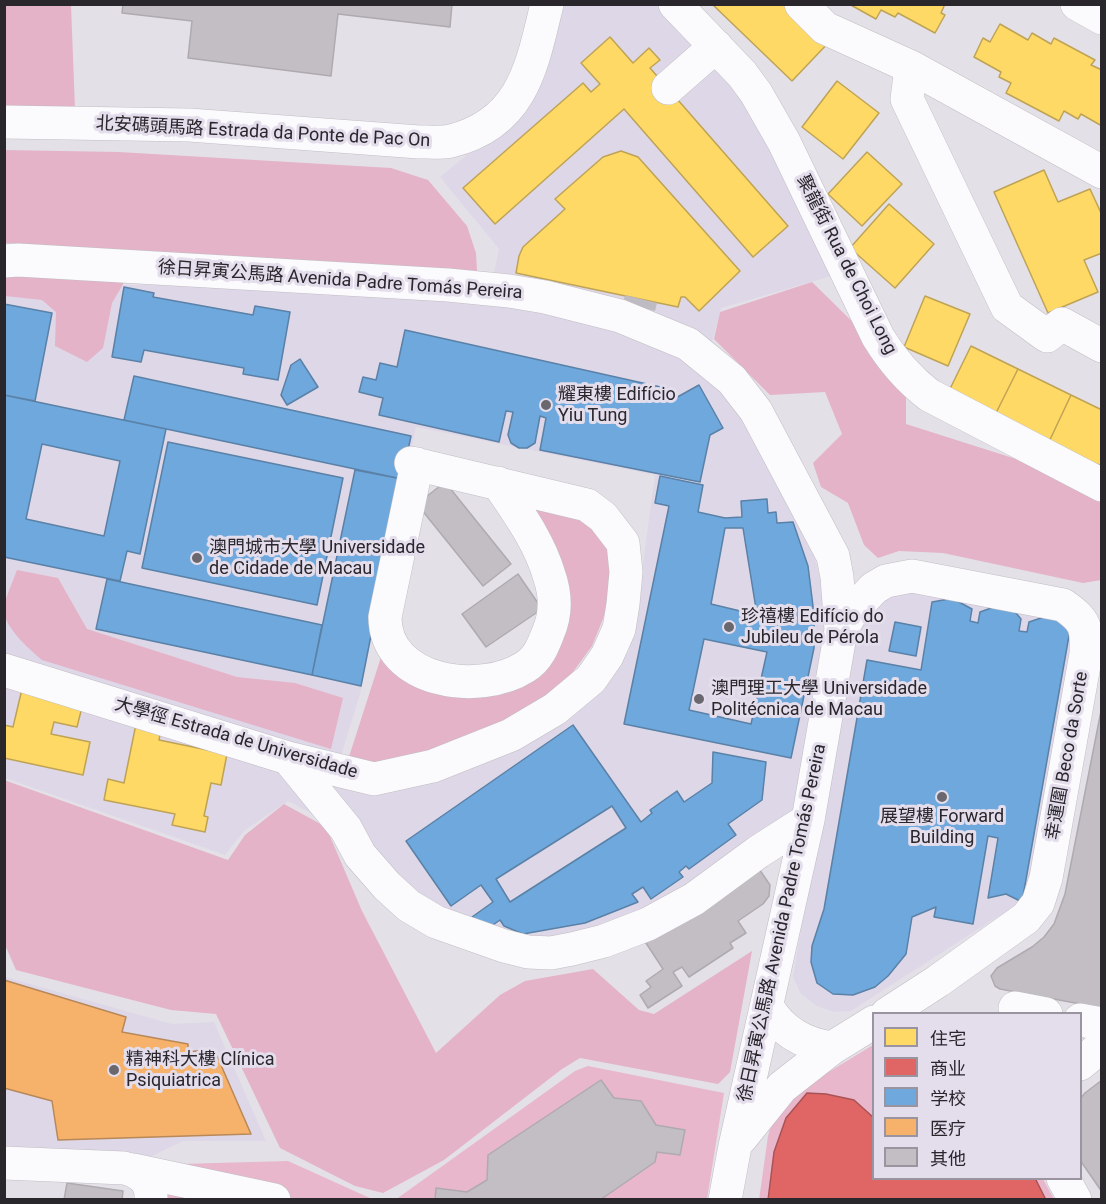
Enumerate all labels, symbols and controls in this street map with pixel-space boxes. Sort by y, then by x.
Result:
street label: 北安碼頭馬路 Estrada da Ponte de Pac On [95,113,431,153]
street label: 聚龍街 Rua de Choi Long [791,172,901,358]
street label: 徐日昇寅公馬路 Avenida Padre Tomás Pereira [157,257,523,305]
place label: 耀東樓 Edifício Yiu Tung [558,384,676,426]
marker: 耀東樓 Edifício Yiu Tung [539,398,553,412]
place label: 澳門城市大學 Universidade de Cidade de Macau [209,537,425,580]
marker: 澳門城市大學 Universidade de Cidade de Macau [190,551,204,565]
place label: 珍禧樓 Edifício do Jubileu de Pérola [741,606,884,648]
marker: 珍禧樓 Edifício do Jubileu de Pérola [722,620,736,634]
street label: 幸運圍 Beco da Sorte [1043,670,1093,842]
place label: 澳門理工大學 Universidade Politécnica de Macau [711,678,927,720]
marker: 澳門理工大學 Universidade Politécnica de Macau [692,692,706,706]
street label: 大學徑 Estrada de Universidade [112,694,360,784]
street label: 徐日昇寅公馬路 Avenida Padre Tomás Pereira [734,742,832,1104]
marker: 展望樓 Forward Building [935,790,949,804]
place label: 展望樓 Forward Building [880,806,1004,848]
legend [872,1012,1082,1180]
text: 住宅 [930,1028,966,1049]
place label: 精神科大樓 Clínica Psiquiatrica [126,1049,275,1092]
text: 商业 [930,1058,966,1079]
marker: 精神科大樓 Clínica Psiquiatrica [107,1063,121,1077]
text: 学校 [930,1088,966,1109]
text: 医疗 [930,1118,966,1139]
text: 其他 [930,1148,966,1169]

